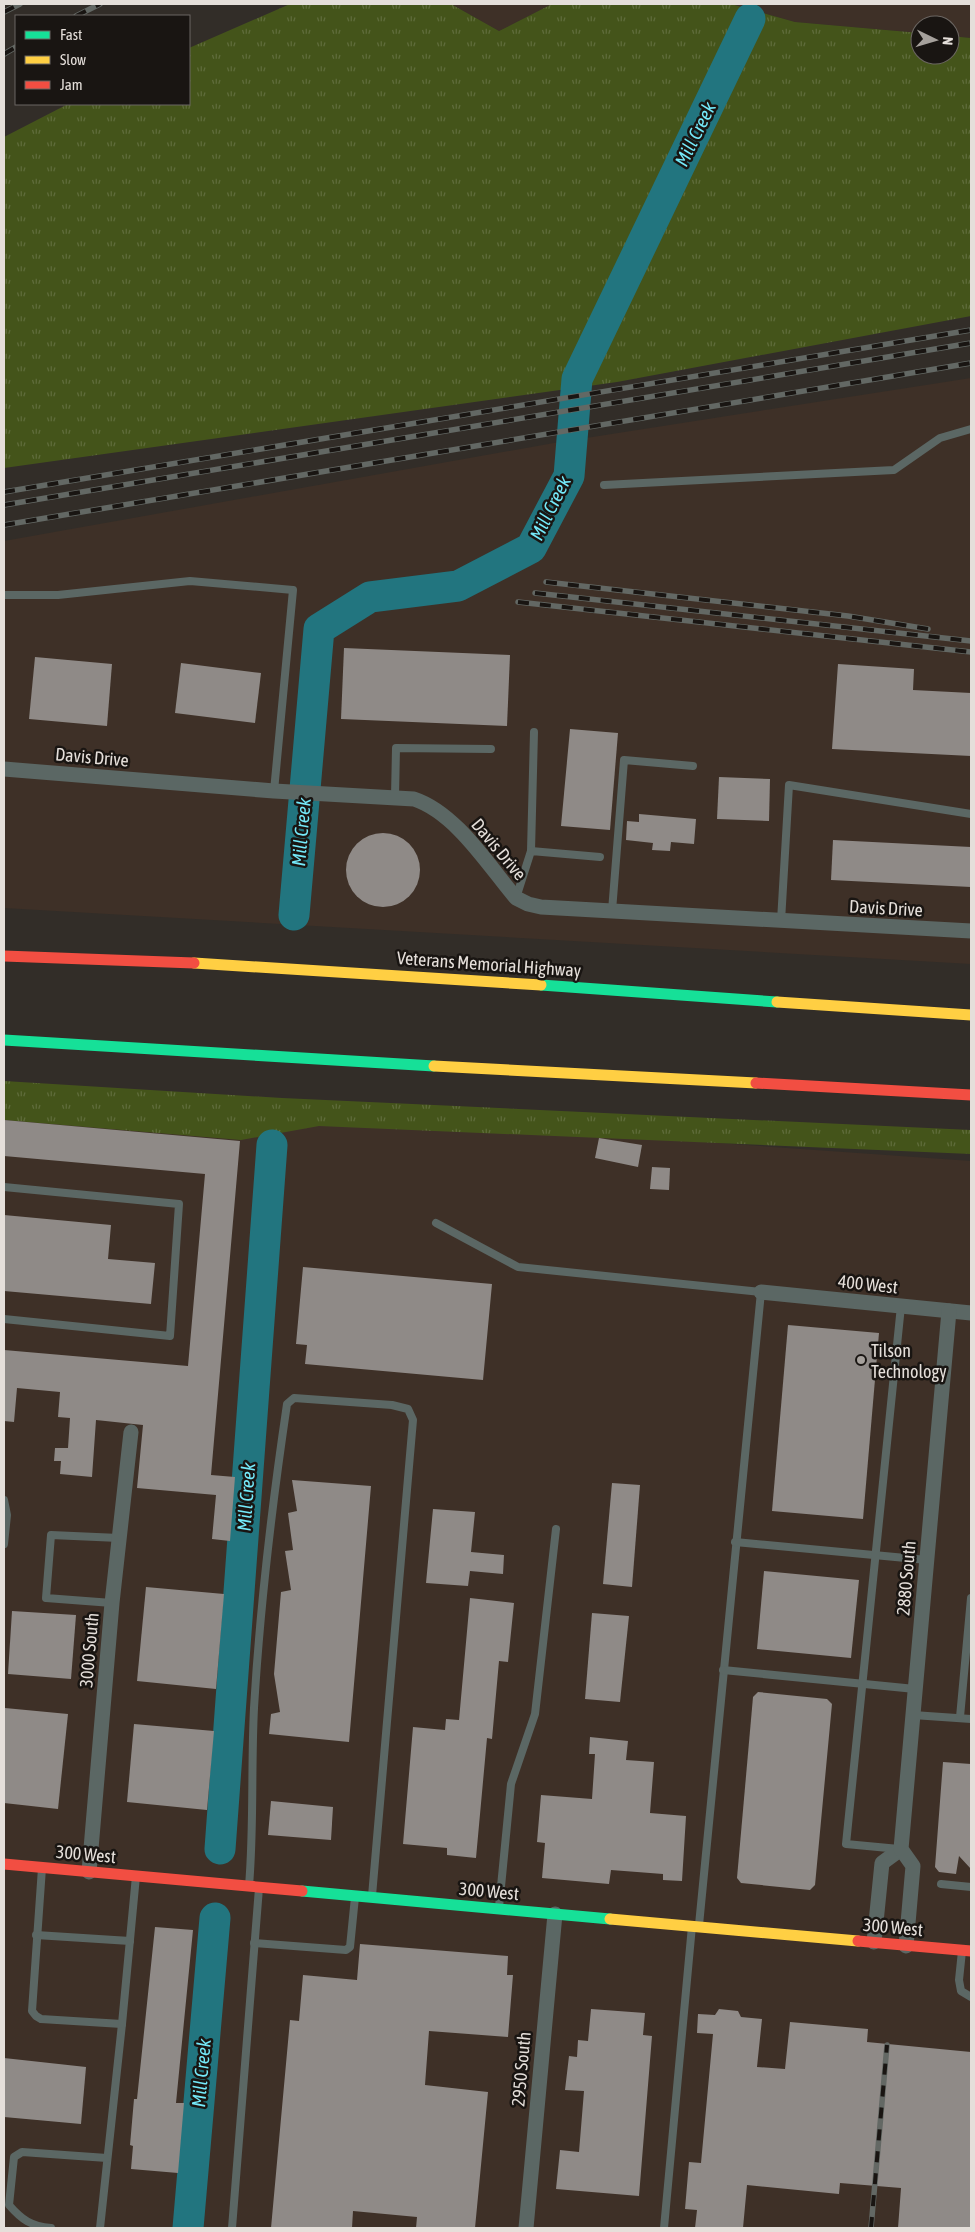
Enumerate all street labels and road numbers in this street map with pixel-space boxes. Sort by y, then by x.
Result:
street label: Davis Drive [54,743,130,771]
street label: Davis Drive [467,814,531,884]
street label: Davis Drive [849,896,923,920]
street label: Veterans Memorial Highway [396,947,582,981]
street label: 400 West [837,1270,899,1298]
street label: 2880 South [892,1540,920,1616]
street label: 3000 South [75,1612,103,1688]
street label: 300 West [55,1841,117,1867]
street label: 300 West [458,1878,520,1904]
street label: 300 West [862,1914,924,1940]
street label: 2950 South [507,2031,535,2107]

